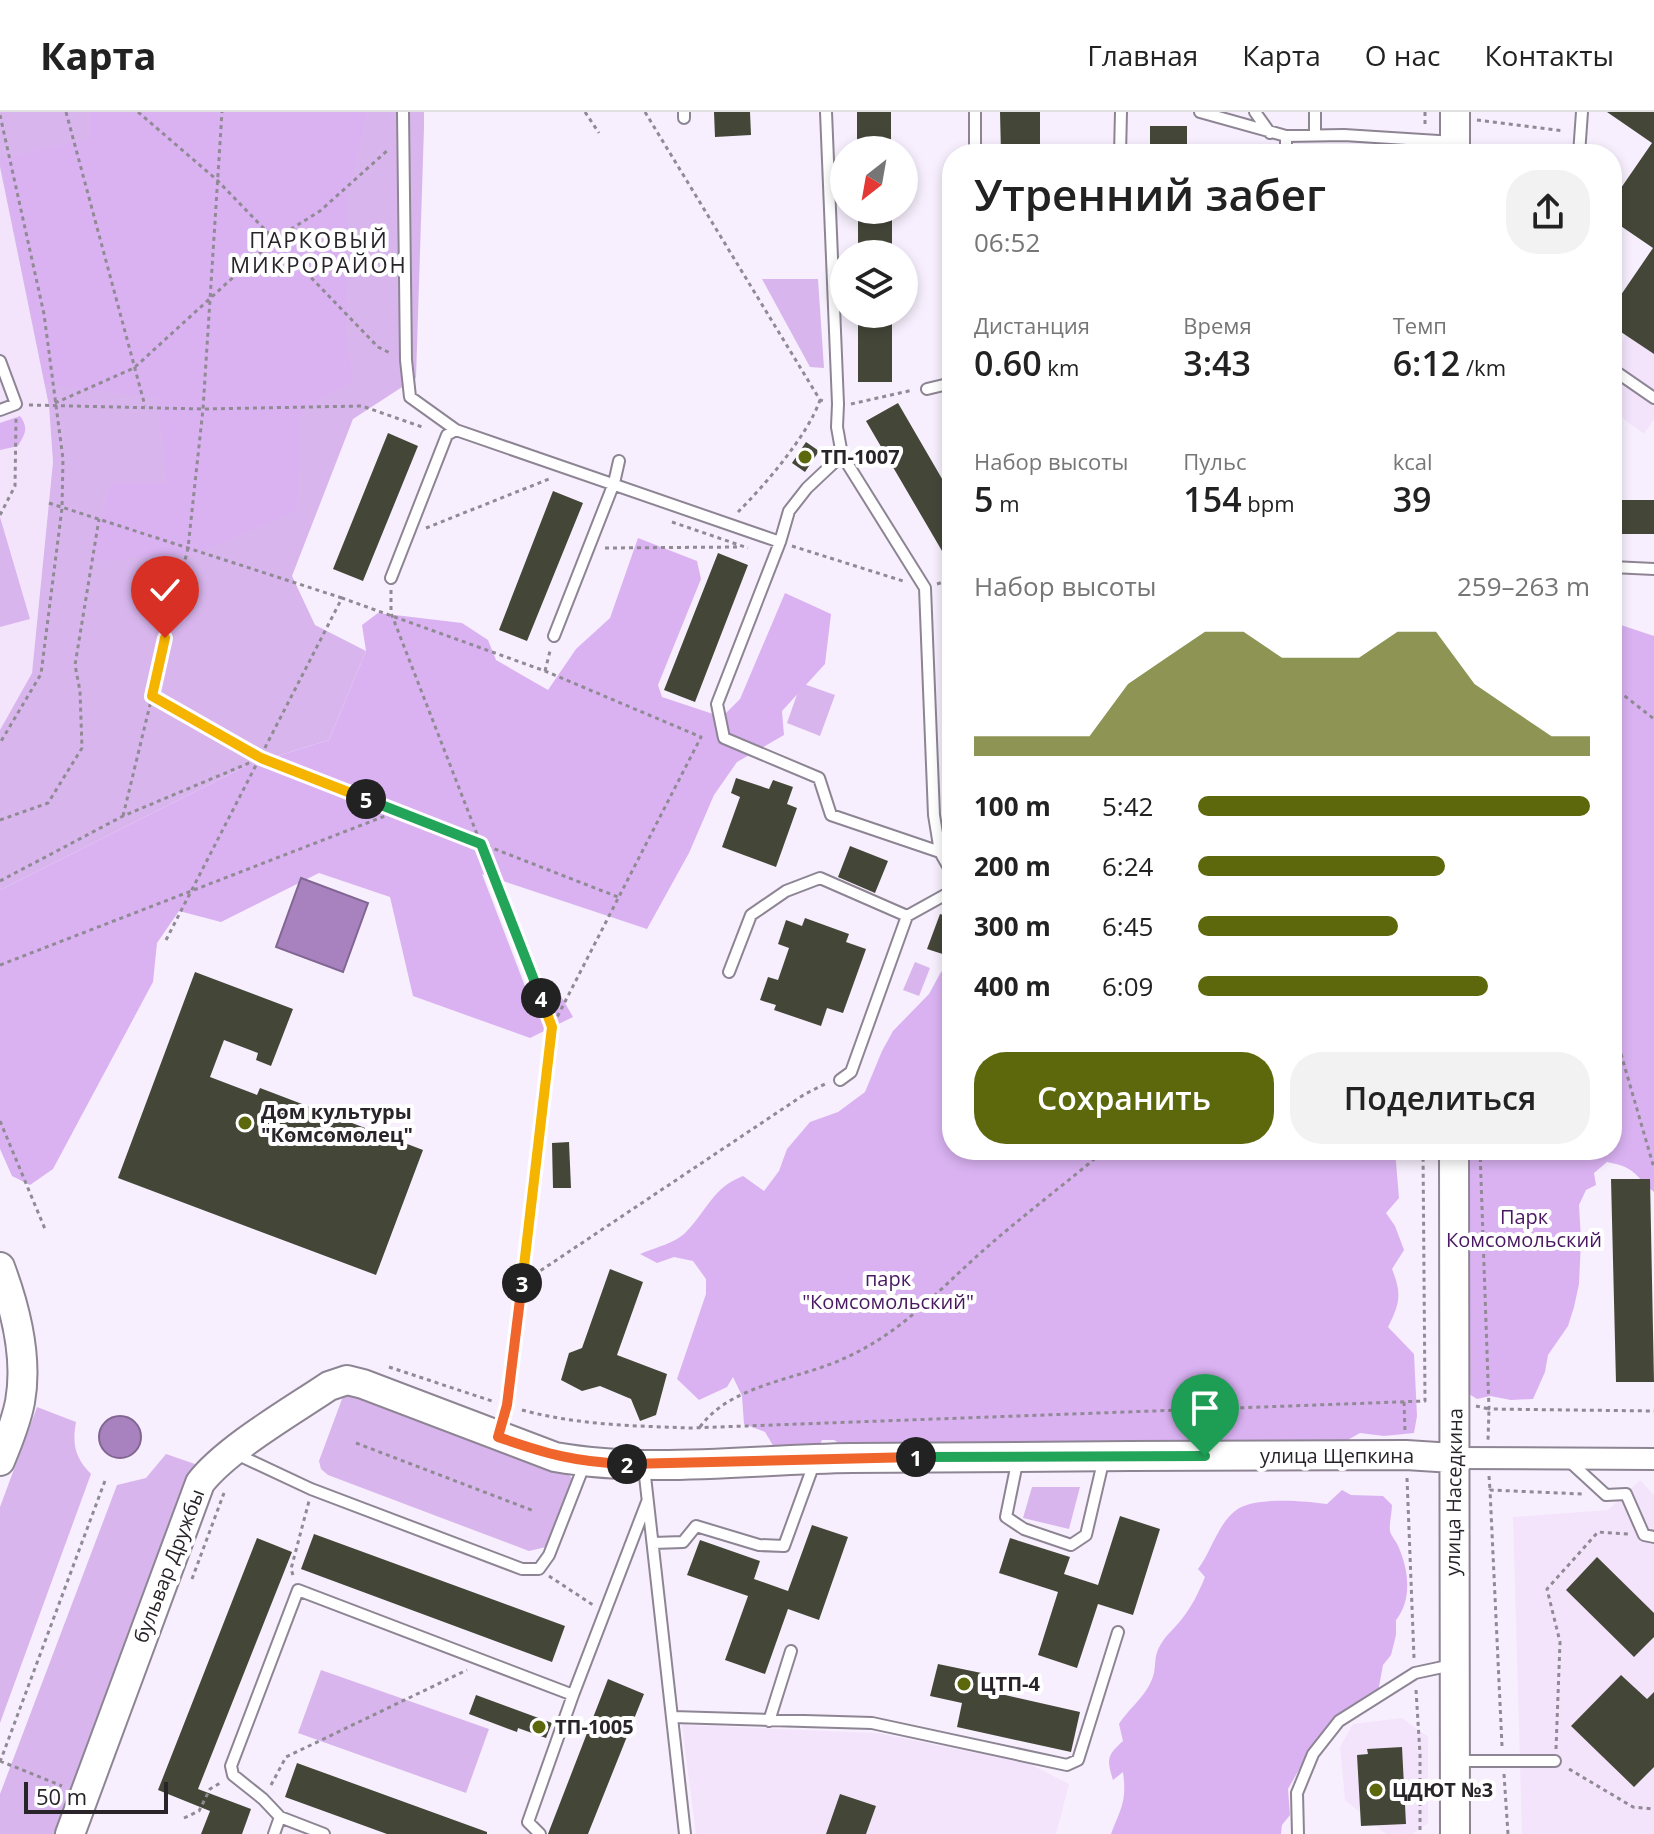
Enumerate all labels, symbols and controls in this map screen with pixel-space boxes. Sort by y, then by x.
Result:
text: Карта [40,29,157,81]
text: Главная [1087,36,1198,74]
text: Карта [1242,36,1321,74]
text: О нас [1365,36,1440,74]
text: Контакты [1484,36,1614,74]
north arrow [830,136,918,224]
map controls [830,136,918,328]
text: Утренний забег [974,164,1326,224]
button: share [1506,170,1590,254]
district label: ПАРКОВЫЙ МИКРОРАЙОН [230,224,408,279]
text: 06:52 [974,224,1040,260]
button: layers [830,240,918,328]
text: Дистанция [974,310,1090,340]
text: Время [1183,310,1252,340]
text: Темп [1393,310,1447,340]
text: 0.60 [974,340,1042,386]
text: 3:43 [1183,340,1251,386]
text: 6:12 [1393,340,1460,386]
text: km [1042,352,1079,382]
text: /km [1460,352,1506,382]
place label: ТП-1007 [821,443,900,470]
text: Набор высоты [974,446,1129,476]
text: Пульс [1183,446,1246,476]
text: kcal [1393,446,1433,476]
marker: ТП-1007 [796,448,814,466]
text: 5 [974,476,993,522]
text: 154 [1183,476,1242,522]
text: 39 [1393,476,1432,522]
text: m [993,488,1020,518]
text: bpm [1242,488,1295,518]
pin [131,556,199,638]
icon: check [143,568,187,612]
text: Набор высоты [974,568,1157,604]
text: 259–263 m [1457,568,1590,604]
pin: 5 [346,779,386,819]
text: 5 [360,784,372,814]
text: 100 m [974,788,1051,824]
text: 5:42 [1102,788,1153,824]
text: 200 m [974,848,1051,884]
text: 6:24 [1102,848,1153,884]
text: 300 m [974,908,1051,944]
text: 6:45 [1102,908,1153,944]
text: 400 m [974,968,1051,1004]
text: 6:09 [1102,968,1153,1004]
pin: 4 [521,978,561,1018]
text: 4 [535,983,547,1013]
button: Сохранить [974,1052,1274,1144]
button: Поделиться [1290,1052,1590,1144]
place label: Дом культуры "Комсомолец" [261,1098,413,1148]
marker: Дом культуры "Комсомолец" [236,1114,254,1132]
park label: Парк Комсомольский [1446,1203,1602,1253]
pin: 3 [502,1263,542,1303]
park label: парк "Комсомольский" [802,1265,974,1315]
text: 3 [516,1268,528,1298]
pin [1171,1374,1239,1456]
icon: arrive [1183,1386,1227,1430]
street label: улица Наседкина [1439,1408,1468,1576]
pin: 1 [896,1437,936,1477]
text: 1 [910,1442,922,1472]
street label: улица Щепкина [1260,1442,1414,1469]
pin: 2 [607,1444,647,1484]
text: 2 [621,1449,633,1479]
street label: бульвар Дружбы [127,1485,210,1647]
place label: ЦТП-4 [980,1670,1041,1697]
marker: ЦТП-4 [955,1675,973,1693]
place label: ТП-1005 [555,1713,634,1740]
marker: ТП-1005 [530,1718,548,1736]
place label: ЦДЮТ №3 [1392,1776,1493,1803]
scale bar [24,1778,168,1814]
text: 50 m [36,1781,87,1811]
marker: ЦДЮТ №3 [1367,1781,1385,1799]

